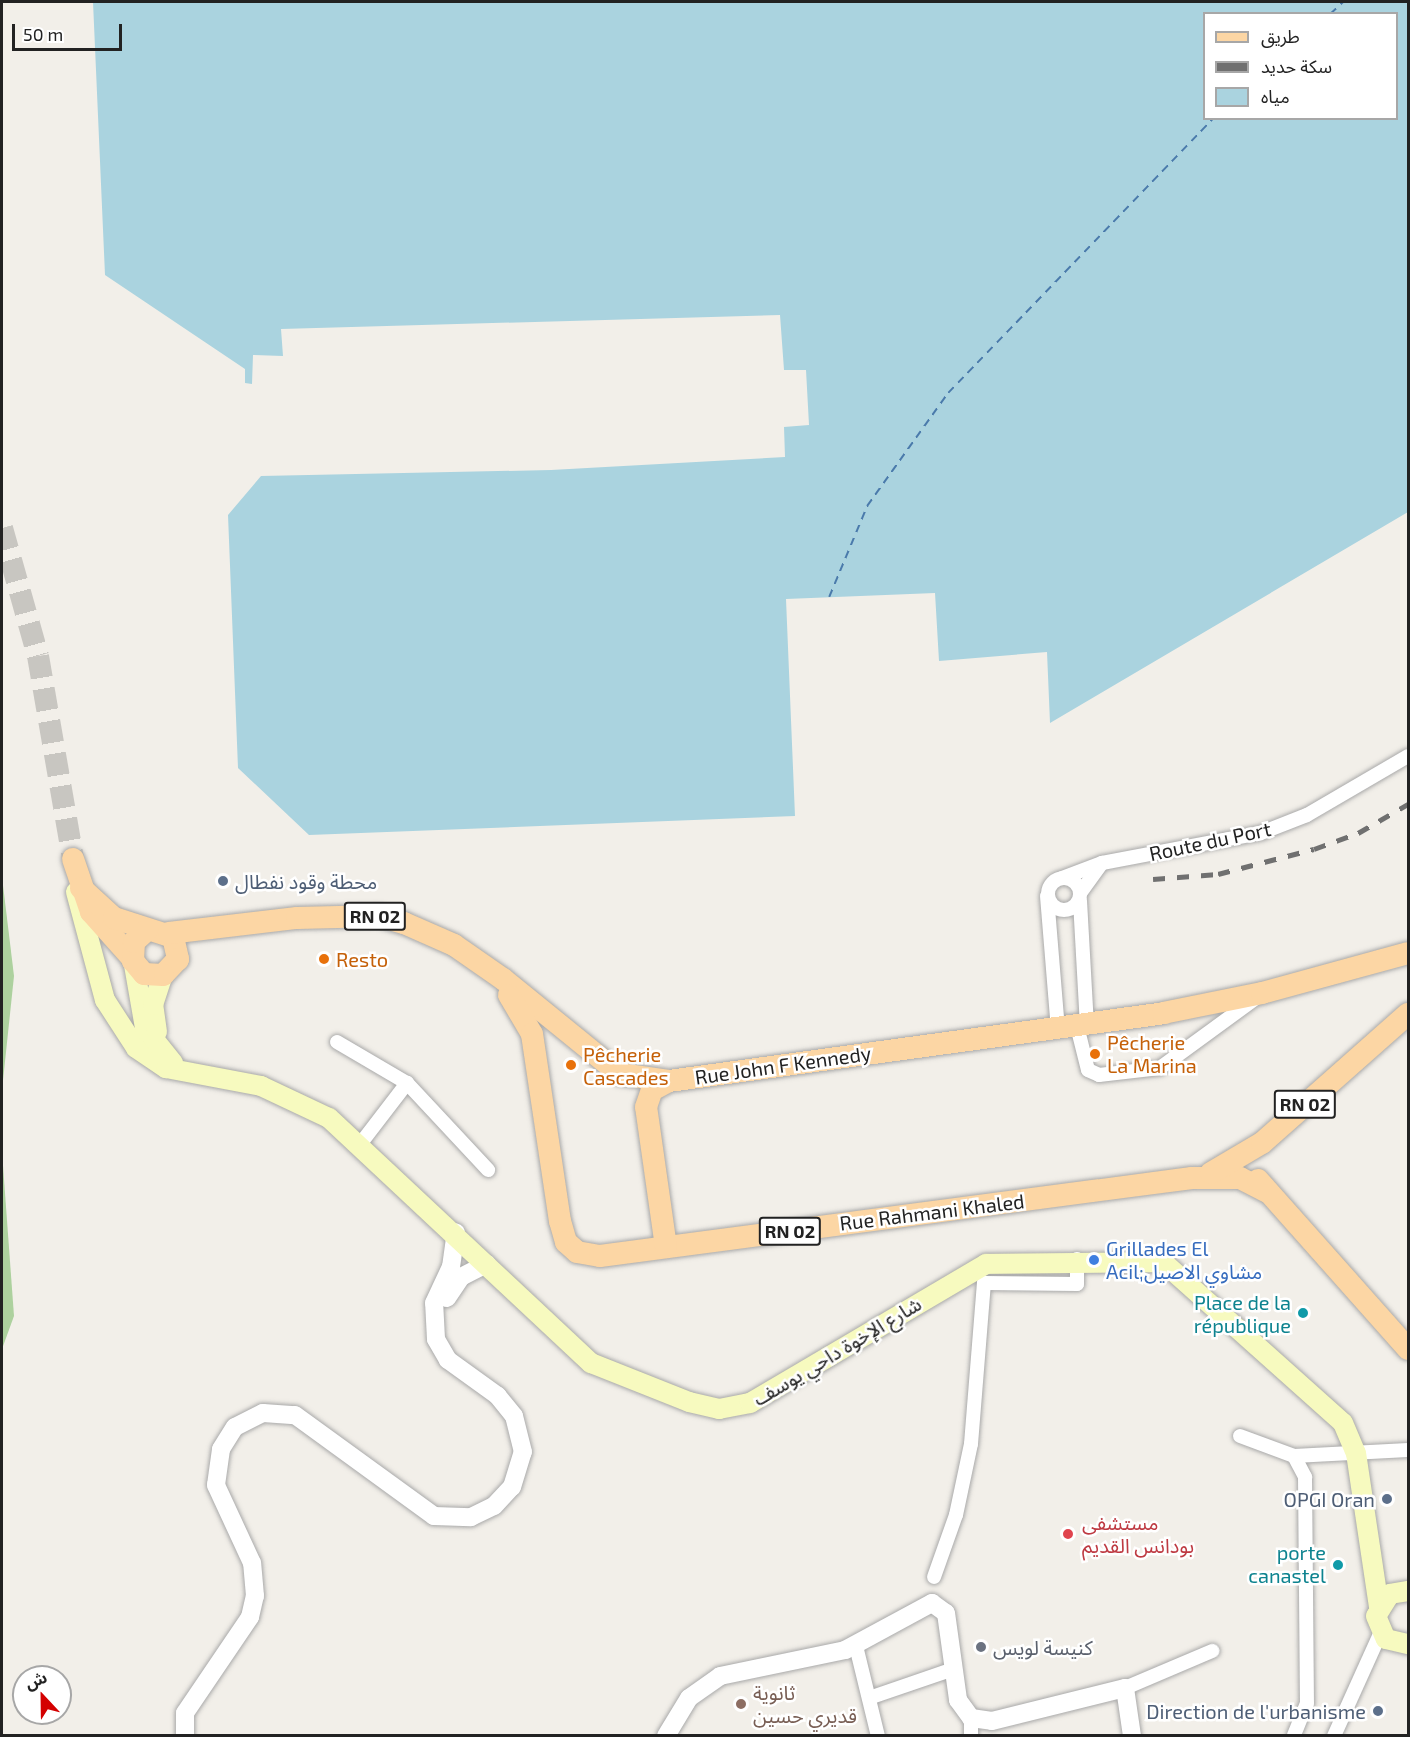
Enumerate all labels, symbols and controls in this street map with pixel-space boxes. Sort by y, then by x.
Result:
scale bar [15,12,124,50]
legend [1203,12,1398,120]
text: 50 m [23,23,63,45]
text: طريق [1261,25,1300,47]
text: سكة حديد [1261,55,1332,77]
text: مياه [1261,85,1290,107]
street label: Route du Port [1147,816,1273,866]
place label: محطة وقود نفطال [235,869,377,893]
marker: محطة وقود نفطال [216,874,230,888]
road number: RN 02 [344,901,406,931]
place label: Resto [336,947,388,971]
marker: Resto [317,952,331,966]
place label: Pêcherie La Marina [1107,1030,1197,1077]
street label: Rue John F Kennedy [693,1041,873,1089]
place label: Pêcherie Cascades [583,1042,669,1089]
marker: Pêcherie La Marina [1088,1047,1102,1061]
marker: Pêcherie Cascades [564,1058,578,1072]
road number: RN 02 [1274,1089,1336,1119]
street label: Rue Rahmani Khaled [838,1189,1026,1235]
road number: RN 02 [758,1216,822,1246]
place label: Grillades El Acil;مشاوي الاصيل [1106,1236,1262,1283]
marker: Grillades El Acil;مشاوي الاصيل [1087,1253,1101,1267]
place label: Place de la république [1194,1290,1291,1337]
street label: شارع الإخوة داحي يوسف [749,1291,925,1411]
marker: Place de la république [1296,1306,1310,1320]
place label: OPGI Oran [1284,1487,1375,1511]
marker: OPGI Oran [1380,1492,1394,1506]
place label: مستشفى بودانس القديم [1082,1510,1194,1557]
marker: مستشفى بودانس القديم [1059,1525,1077,1543]
place label: porte canastel [1248,1541,1326,1588]
marker: porte canastel [1331,1558,1345,1572]
place label: كنيسة لويس [993,1635,1093,1659]
marker: كنيسة لويس [974,1640,988,1654]
north arrow [12,1665,72,1725]
text: ش [22,1667,50,1693]
place label: ثانوية قديري حسين [753,1680,857,1727]
marker: ثانوية قديري حسين [734,1697,748,1711]
place label: Direction de l'urbanisme [1146,1699,1366,1723]
marker: Direction de l'urbanisme [1371,1704,1385,1718]

